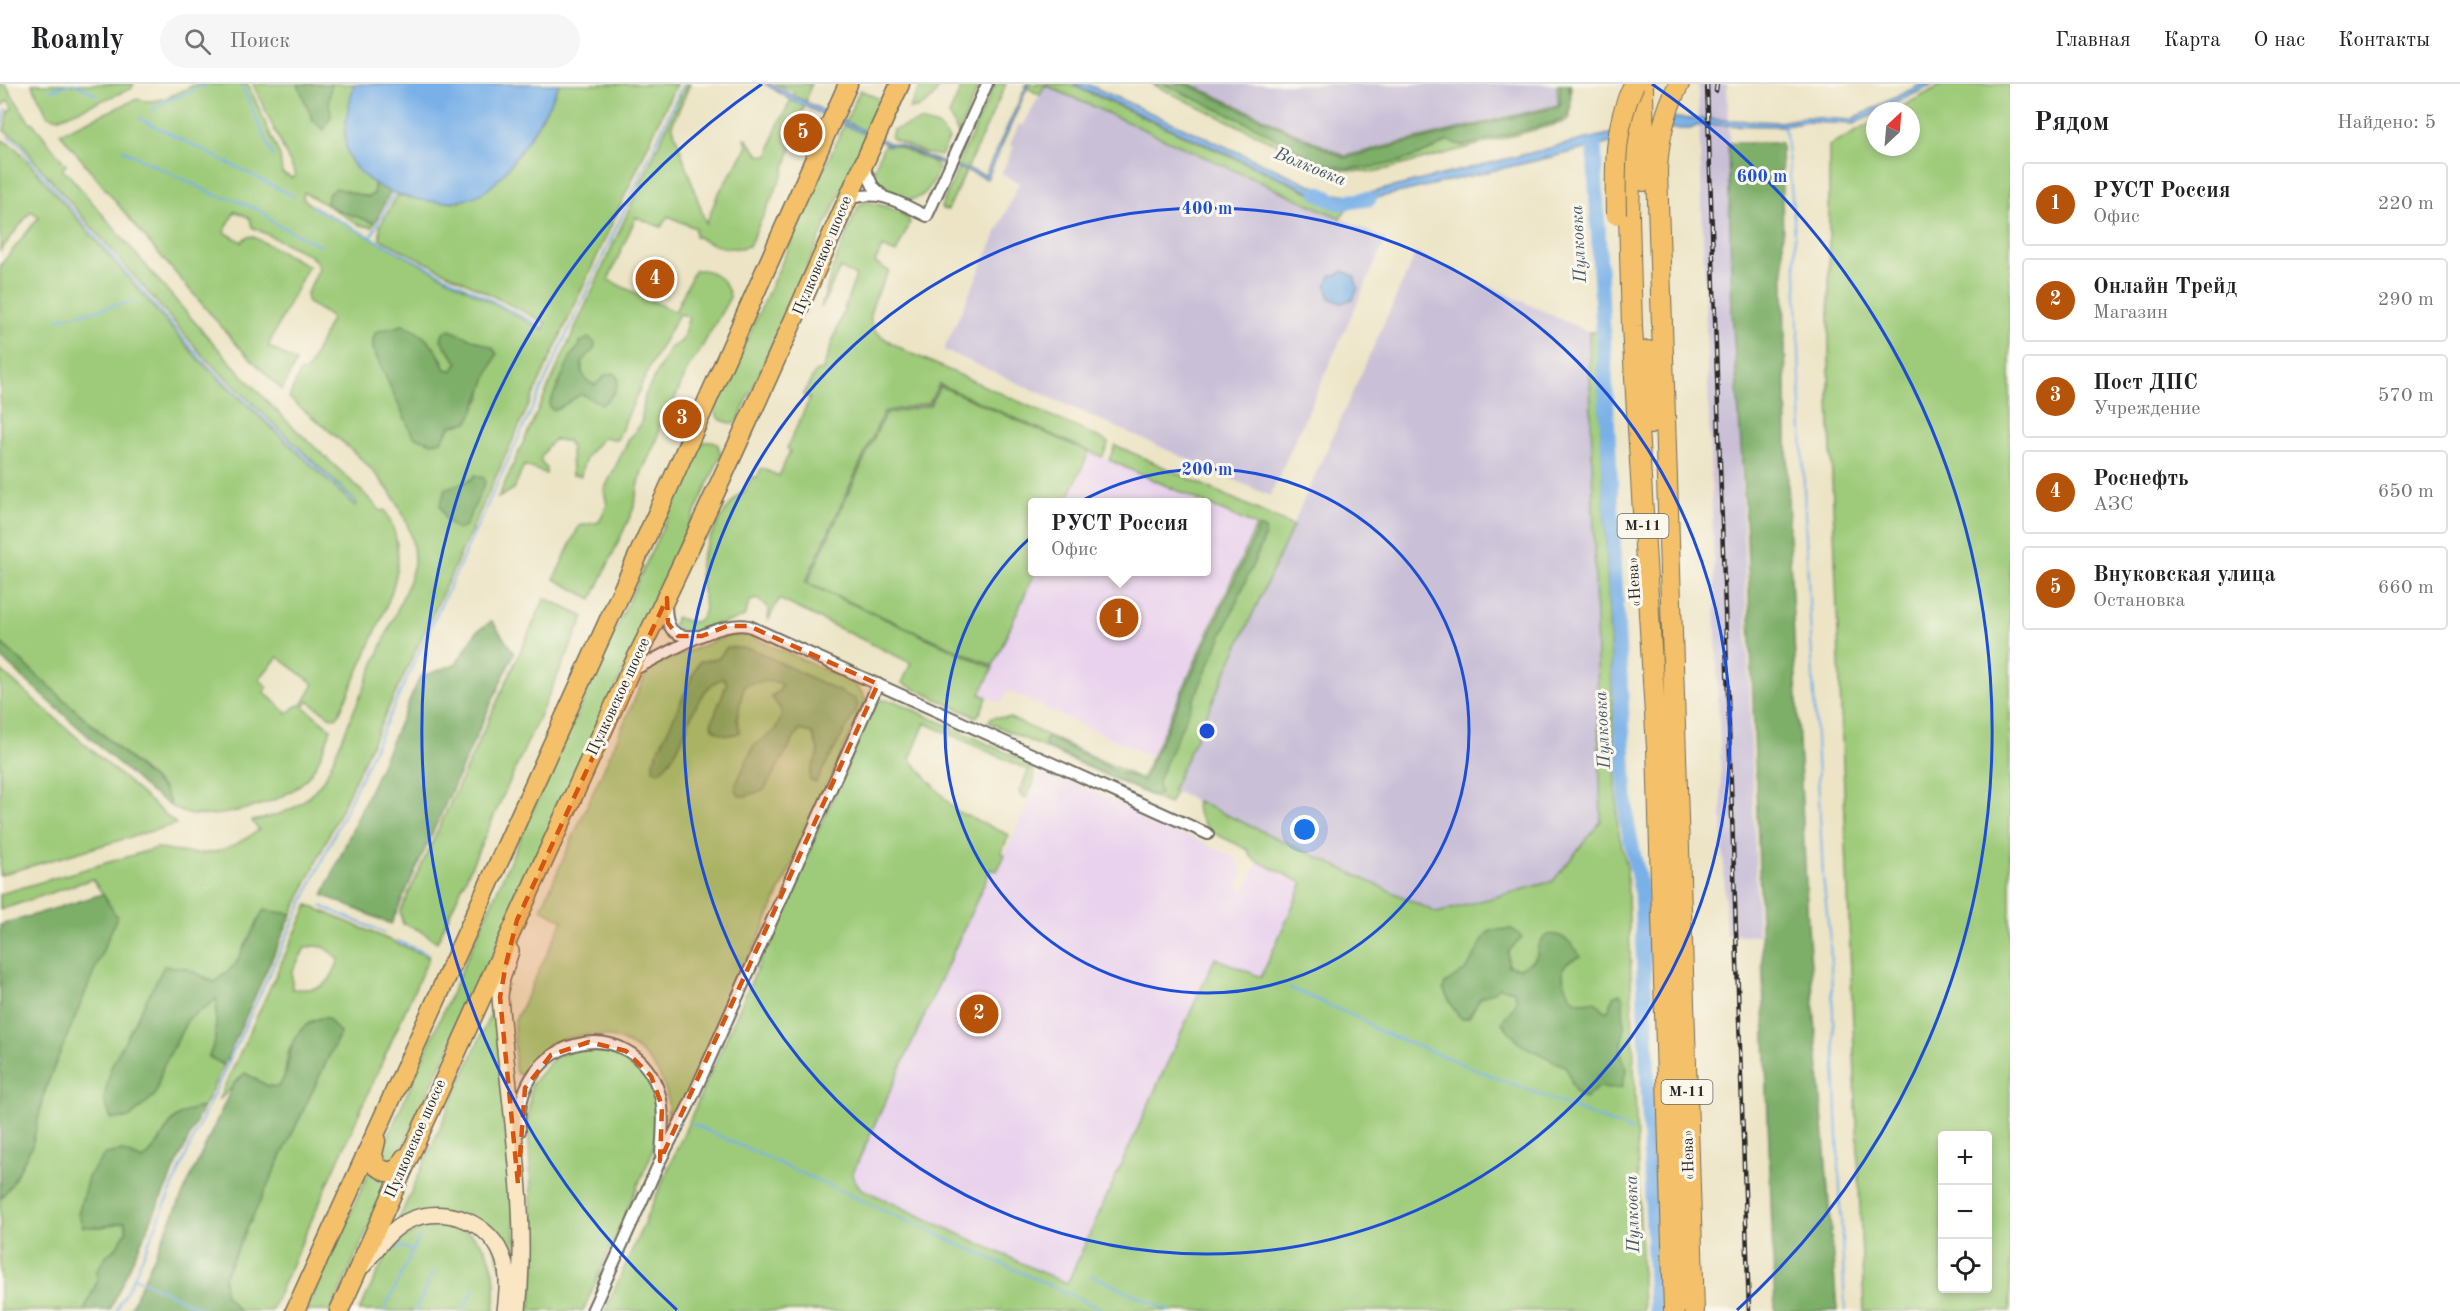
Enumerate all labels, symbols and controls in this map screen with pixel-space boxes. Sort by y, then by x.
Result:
search box [160,14,580,68]
icon: search [181,25,214,58]
text: Roamly [30,27,124,55]
text: Поиск [229,30,290,52]
text: Главная [2055,30,2131,51]
text: Карта [2164,30,2221,51]
text: О нас [2254,30,2305,51]
text: Контакты [2338,30,2430,51]
north arrow [1866,102,1920,156]
pin: 5 [784,110,822,156]
text: Рядом [2034,110,2109,136]
text: Найдено: 5 [2337,113,2436,133]
water label: Волковка [1271,144,1349,190]
text: 600 m [1737,168,1787,186]
text: РУСТ Россия [2093,180,2231,202]
street label: Пулковское шоссе [791,194,855,318]
text: 1 [2050,194,2061,214]
text: 220 m [2378,194,2434,214]
text: 400 m [1182,200,1232,218]
water label: Пулковка [1568,204,1590,284]
text: Офис [2093,207,2140,227]
pin: 4 [636,256,674,302]
text: Онлайн Трейд [2093,276,2237,298]
text: 2 [2050,290,2061,310]
text: 290 m [2378,290,2434,310]
text: Магазин [2093,303,2168,323]
text: Пост ДПС [2093,372,2198,394]
text: 3 [2050,386,2061,406]
text: 570 m [2378,386,2434,406]
pin: 3 [662,396,702,442]
text: Учреждение [2093,399,2201,419]
text: 200 m [1182,461,1232,479]
text: Роснефть [2093,468,2189,490]
text: 4 [2050,482,2061,502]
text: 650 m [2378,482,2434,502]
text: АЗС [2093,495,2134,515]
popup [1028,498,1211,576]
text: РУСТ Россия [1051,513,1188,535]
road number: М-11 [1618,514,1668,538]
text: Офис [1051,540,1097,560]
street label: «Нева» [1625,556,1645,608]
text: Внуковская улица [2093,564,2276,586]
text: 5 [2050,578,2061,598]
text: 660 m [2378,578,2434,598]
text: Остановка [2093,591,2185,611]
pin: 1 [1100,596,1138,640]
street label: Пулковское шоссе [585,636,653,758]
water label: Пулковка [1592,690,1614,770]
centre of rings [1197,721,1217,741]
your location [1290,815,1319,844]
pin: 2 [960,992,998,1036]
street label: Пулковское шоссе [383,1077,449,1201]
road number: М-11 [1662,1080,1712,1104]
street label: «Нева» [1680,1129,1698,1181]
map controls [1938,1131,1992,1293]
button: + [1938,1131,1992,1185]
water label: Пулковка [1623,1174,1643,1254]
button: − [1938,1185,1992,1239]
button: locate [1938,1239,1992,1293]

